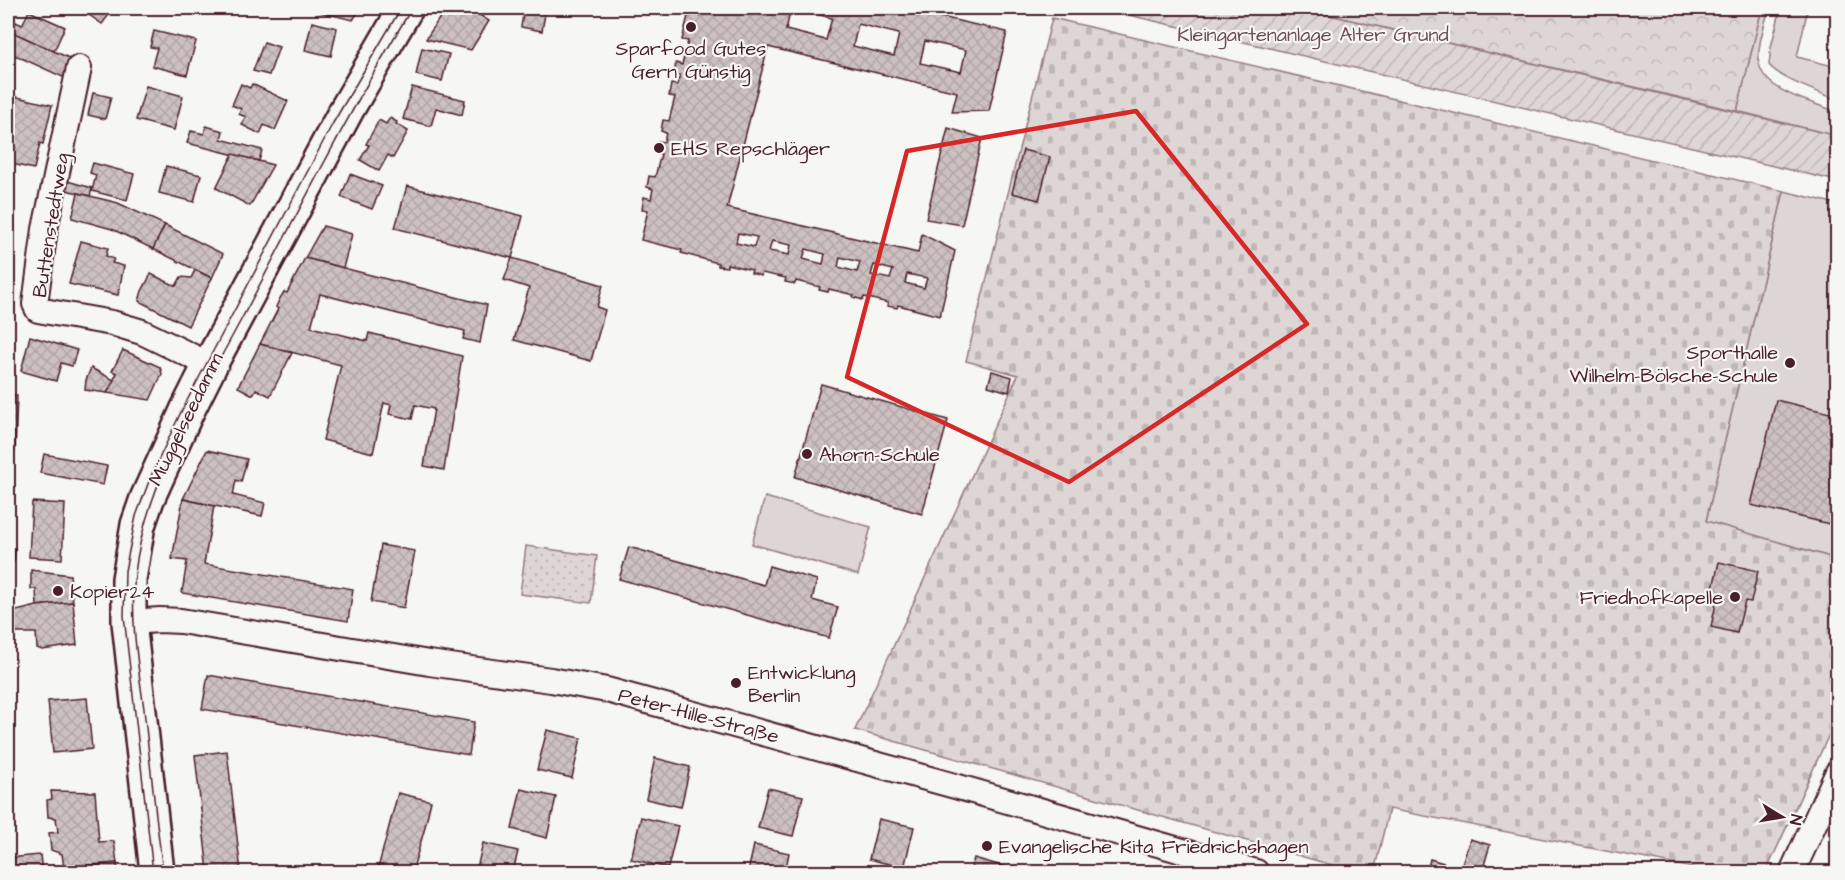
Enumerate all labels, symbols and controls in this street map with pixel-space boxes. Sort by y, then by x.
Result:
marker: Sparfood Gutes Gern Günstig [684,20,698,34]
park label: Kleingartenanlage Alter Grund [1177,21,1449,50]
place label: Sparfood Gutes Gern Günstig [616,35,766,87]
place label: EHS Repschläger [671,135,830,164]
marker: EHS Repschläger [652,141,666,155]
street label: Buttenstedtweg [26,151,77,300]
place label: Sporthalle Wilhelm-Bölsche-Schule [1570,339,1778,390]
street label: Müggelseedamm [142,348,231,491]
marker: Sporthalle Wilhelm-Bölsche-Schule [1783,356,1797,370]
place label: Ahorn-Schule [819,441,940,469]
marker: Ahorn-Schule [800,447,814,461]
place label: Kopier24 [70,578,155,606]
marker: Kopier24 [51,584,65,598]
place label: Friedhofkapelle [1579,584,1723,612]
marker: Friedhofkapelle [1728,590,1742,604]
place label: Entwicklung Berlin [748,659,856,710]
marker: Entwicklung Berlin [729,676,743,690]
street label: Peter-Hille-Straße [615,681,782,751]
north arrow [1752,787,1812,847]
text: N [1784,813,1807,827]
place label: Evangelische Kita Friedrichshagen [999,833,1308,862]
marker: Evangelische Kita Friedrichshagen [980,839,994,853]

